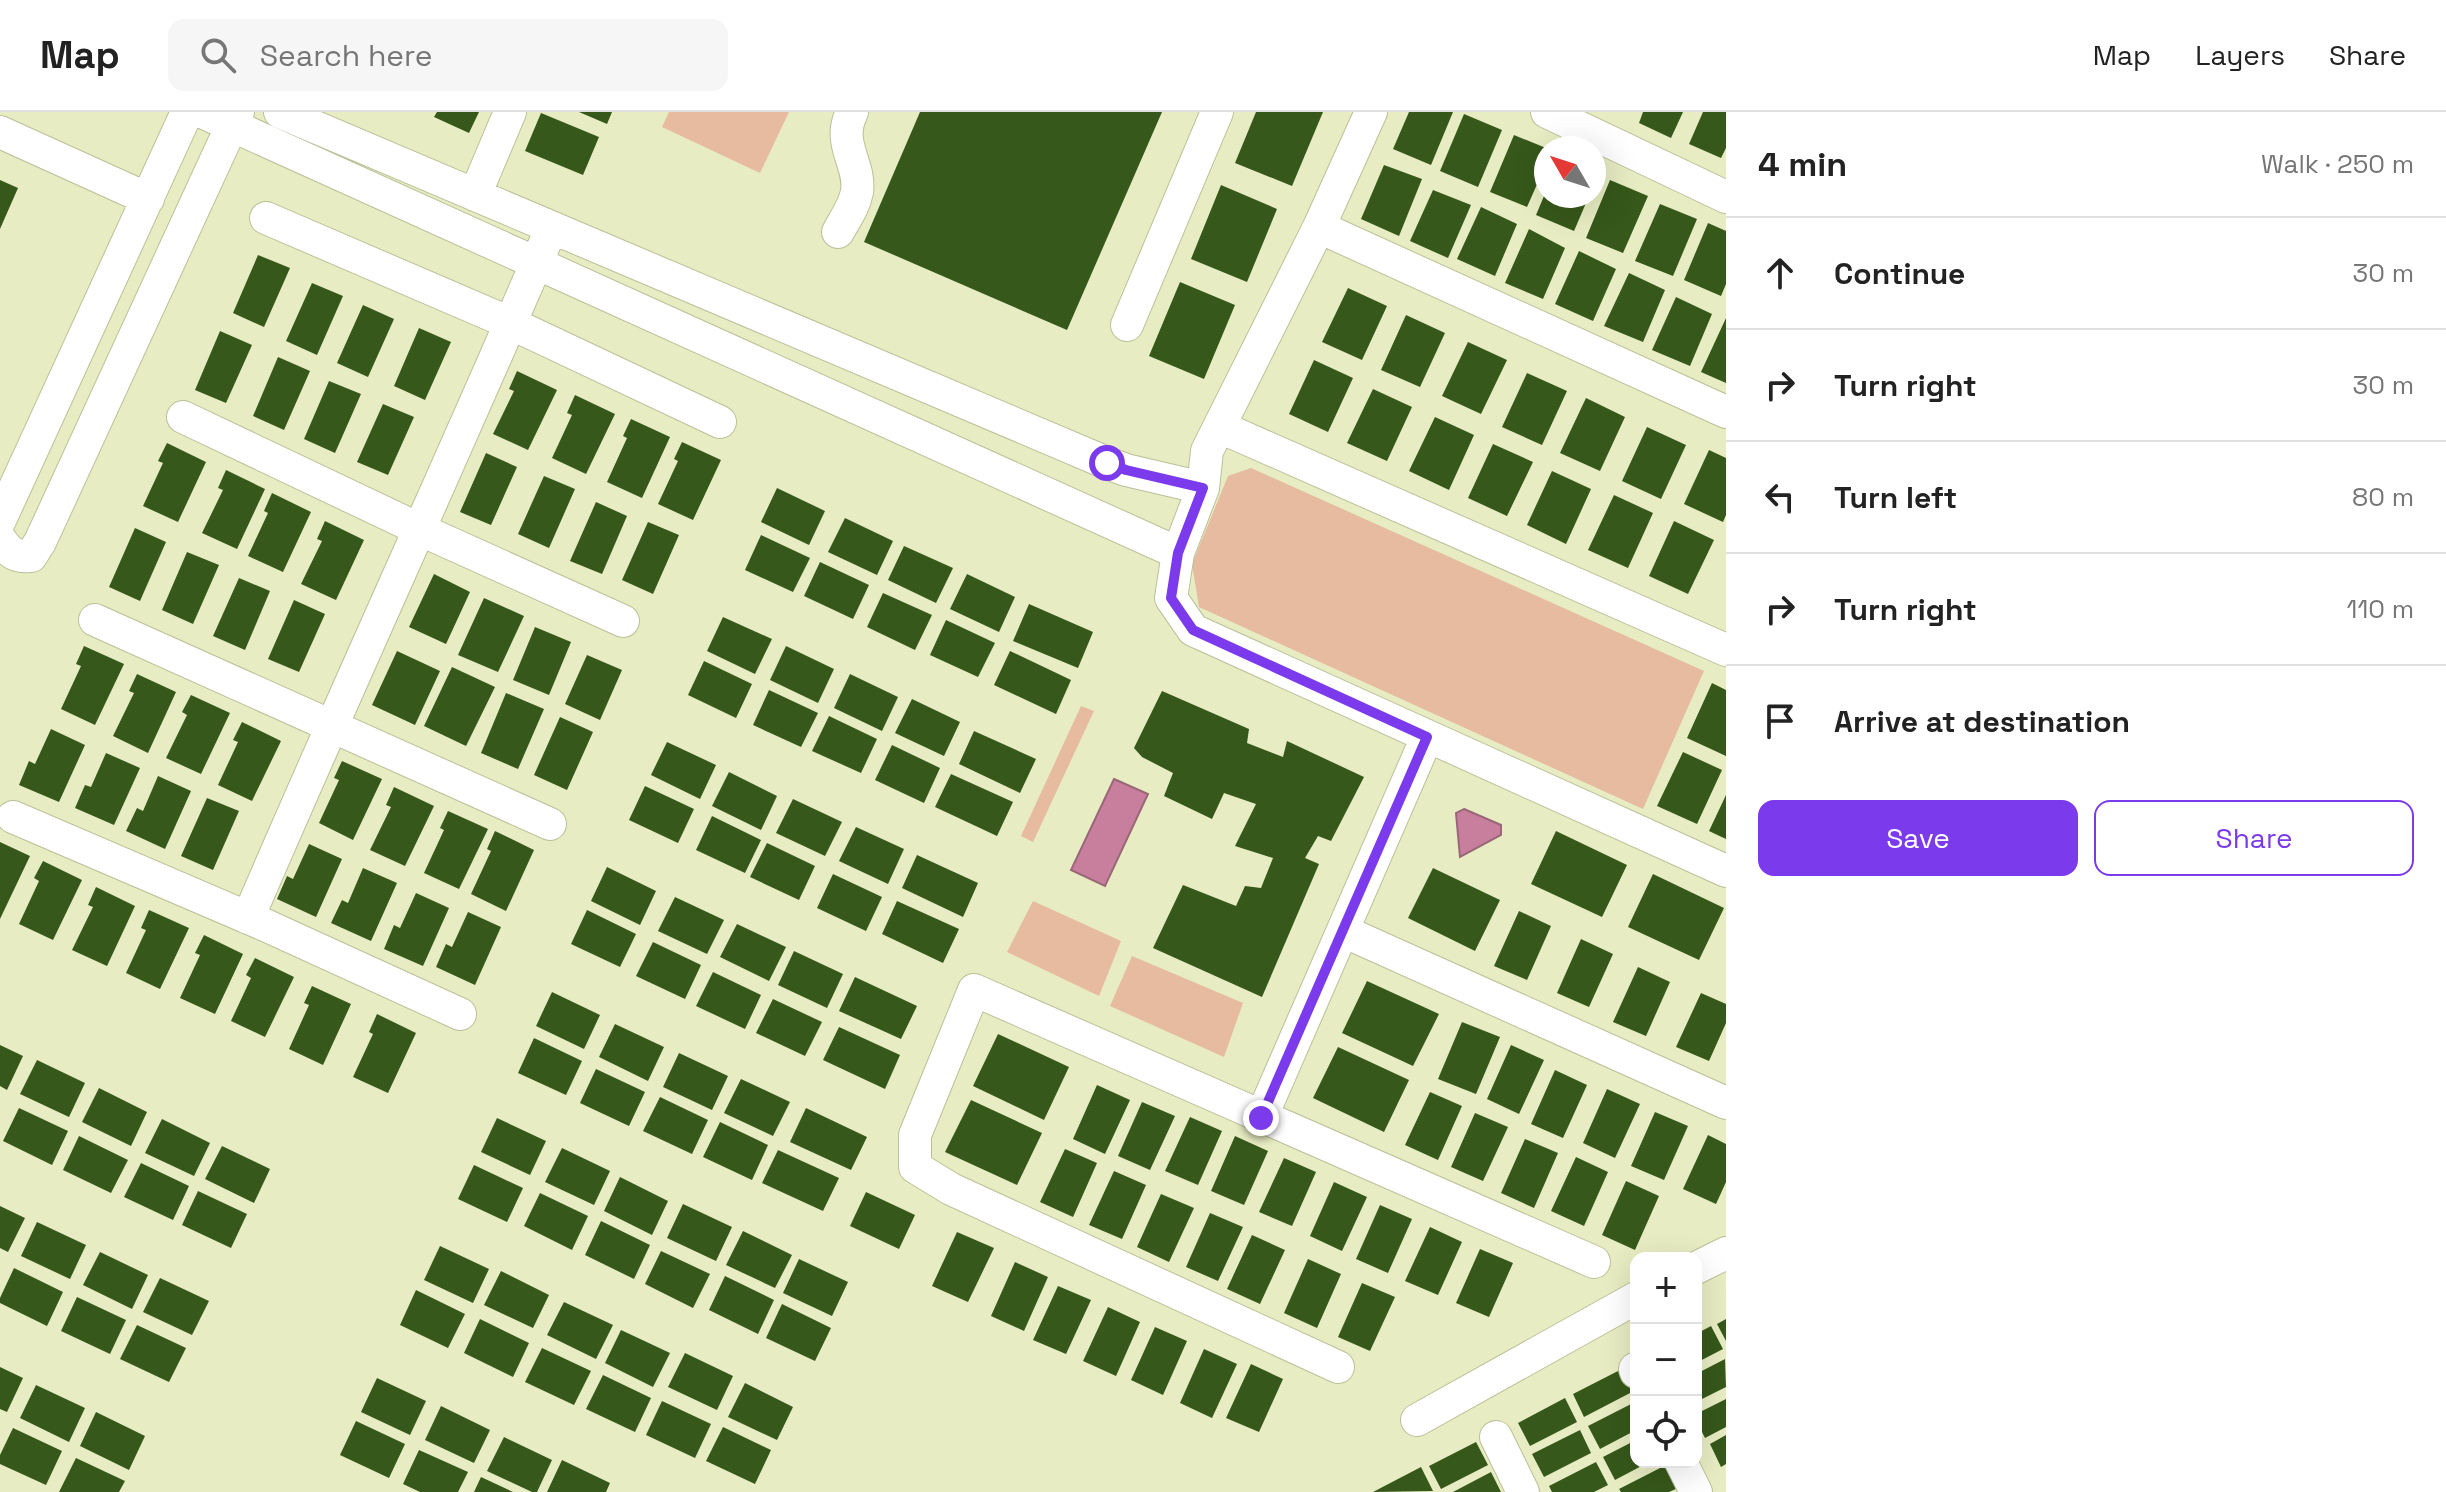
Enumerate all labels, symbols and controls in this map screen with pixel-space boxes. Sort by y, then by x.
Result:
search box [168,19,728,91]
text: Map [40,31,120,79]
icon: search [196,33,240,77]
text: Search here [260,36,433,75]
text: Map [2093,37,2151,73]
text: Layers [2195,37,2285,73]
text: Share [2329,37,2406,73]
north arrow [1534,136,1606,208]
text: 4 min [1758,143,1847,186]
text: Walk · 250 m [2261,147,2414,181]
icon: ahead [1758,251,1802,295]
text: Continue [1834,254,1965,293]
text: 30 m [2353,256,2414,290]
icon: right [1758,363,1802,407]
text: Turn right [1834,366,1977,405]
text: 30 m [2353,368,2414,402]
route start [1089,445,1125,481]
icon: left [1758,475,1802,519]
text: Turn left [1834,478,1957,517]
text: 80 m [2352,480,2414,514]
icon: right [1758,587,1802,631]
text: Turn right [1834,590,1977,629]
text: 110 m [2347,592,2414,626]
icon: arrive [1758,699,1802,743]
text: Arrive at destination [1834,702,2130,741]
button: Save [1758,800,2078,876]
button: Share [2094,800,2414,876]
route end [1243,1100,1279,1136]
map controls [1630,1252,1702,1468]
button: + [1630,1252,1702,1324]
button: − [1630,1324,1702,1396]
button: locate [1630,1396,1702,1468]

